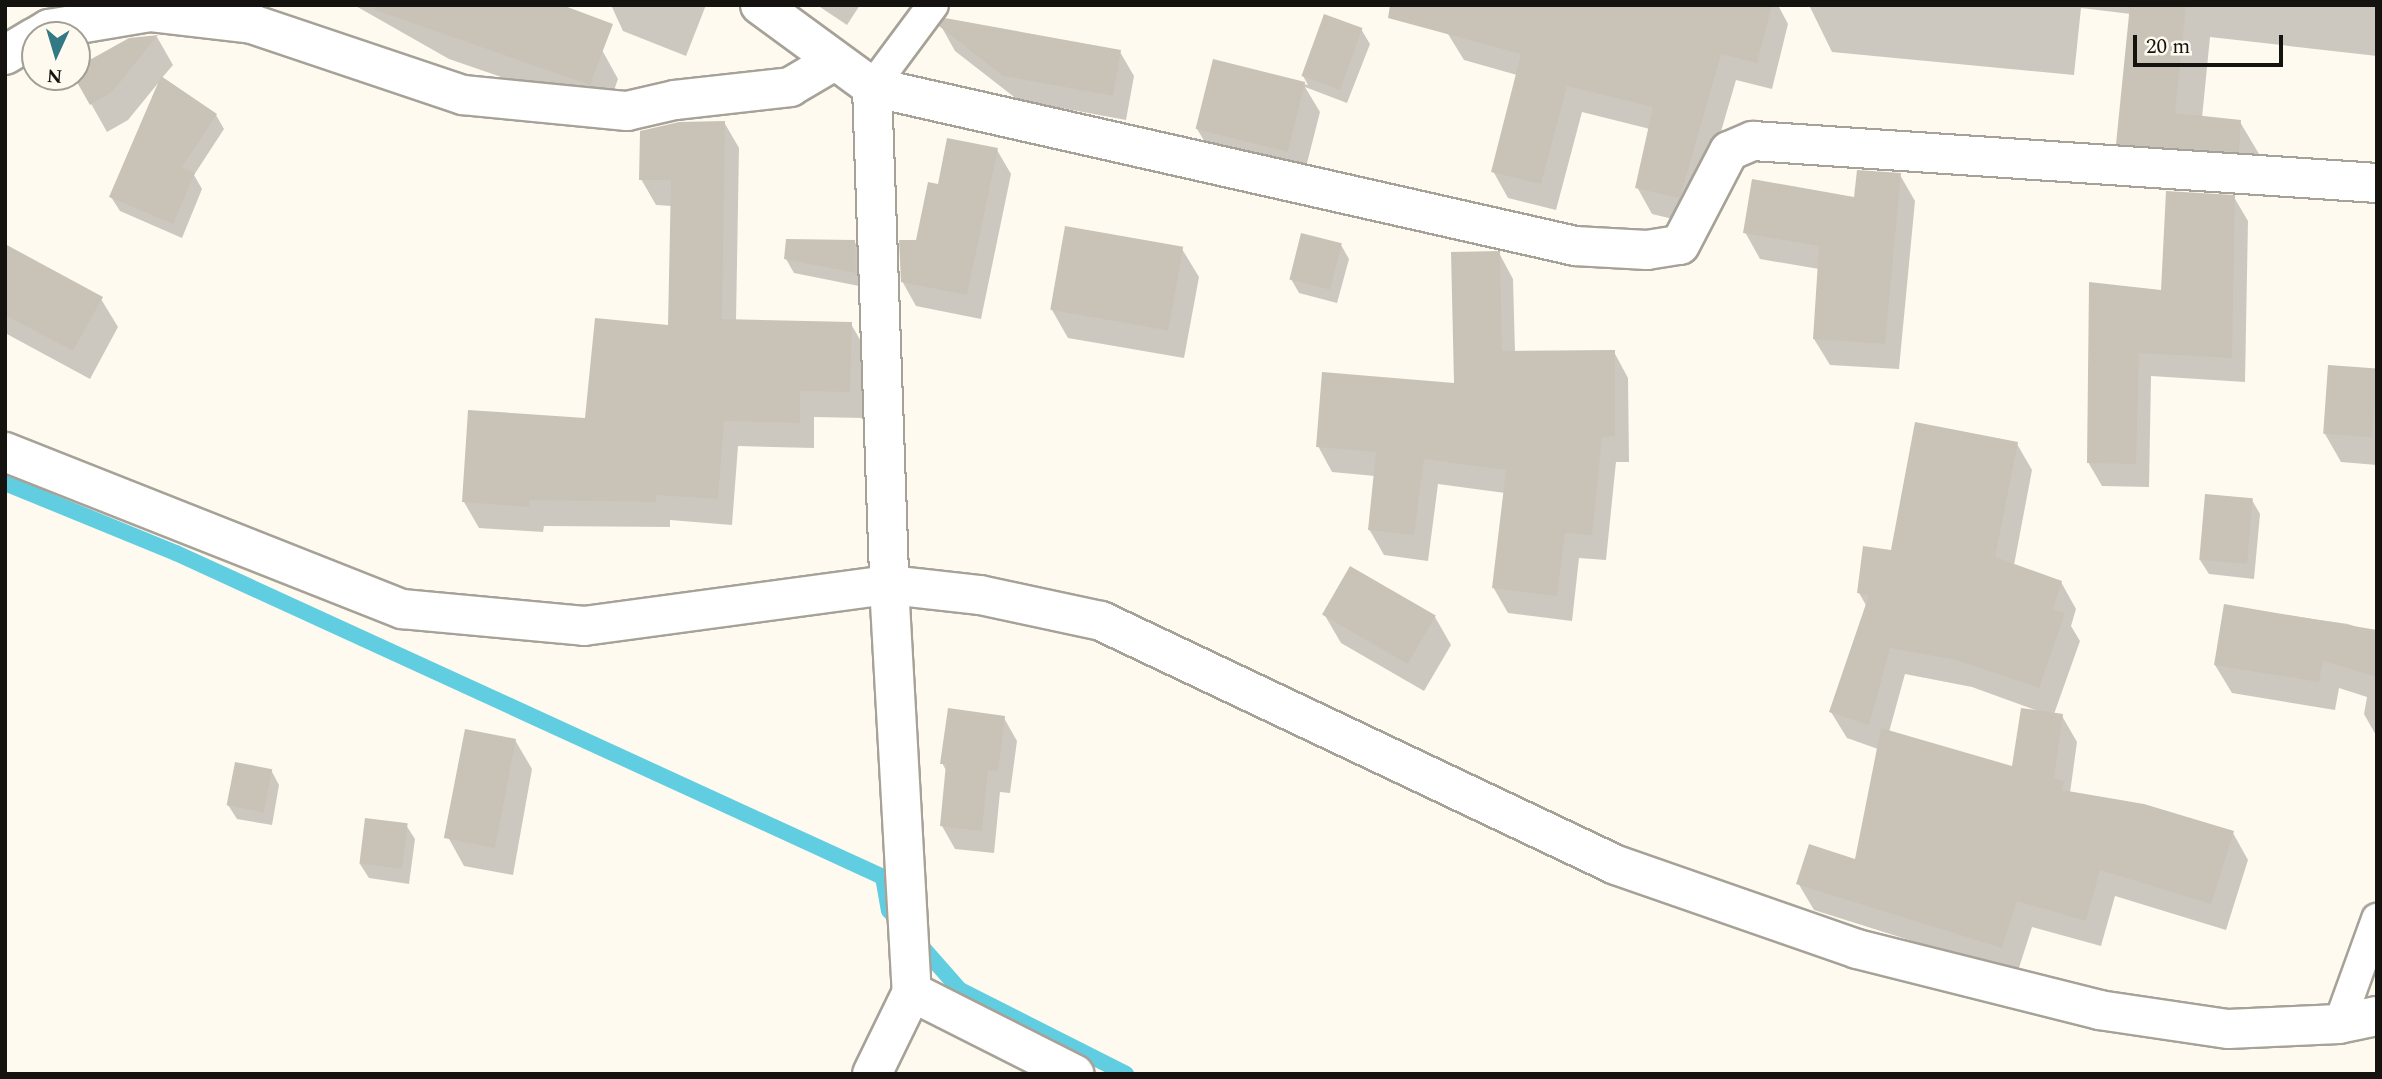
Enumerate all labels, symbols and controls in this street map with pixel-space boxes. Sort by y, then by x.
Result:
north arrow [21,21,91,91]
scale bar [2137,21,2288,65]
text: 20 m [2146,31,2190,63]
text: N [46,60,63,90]

